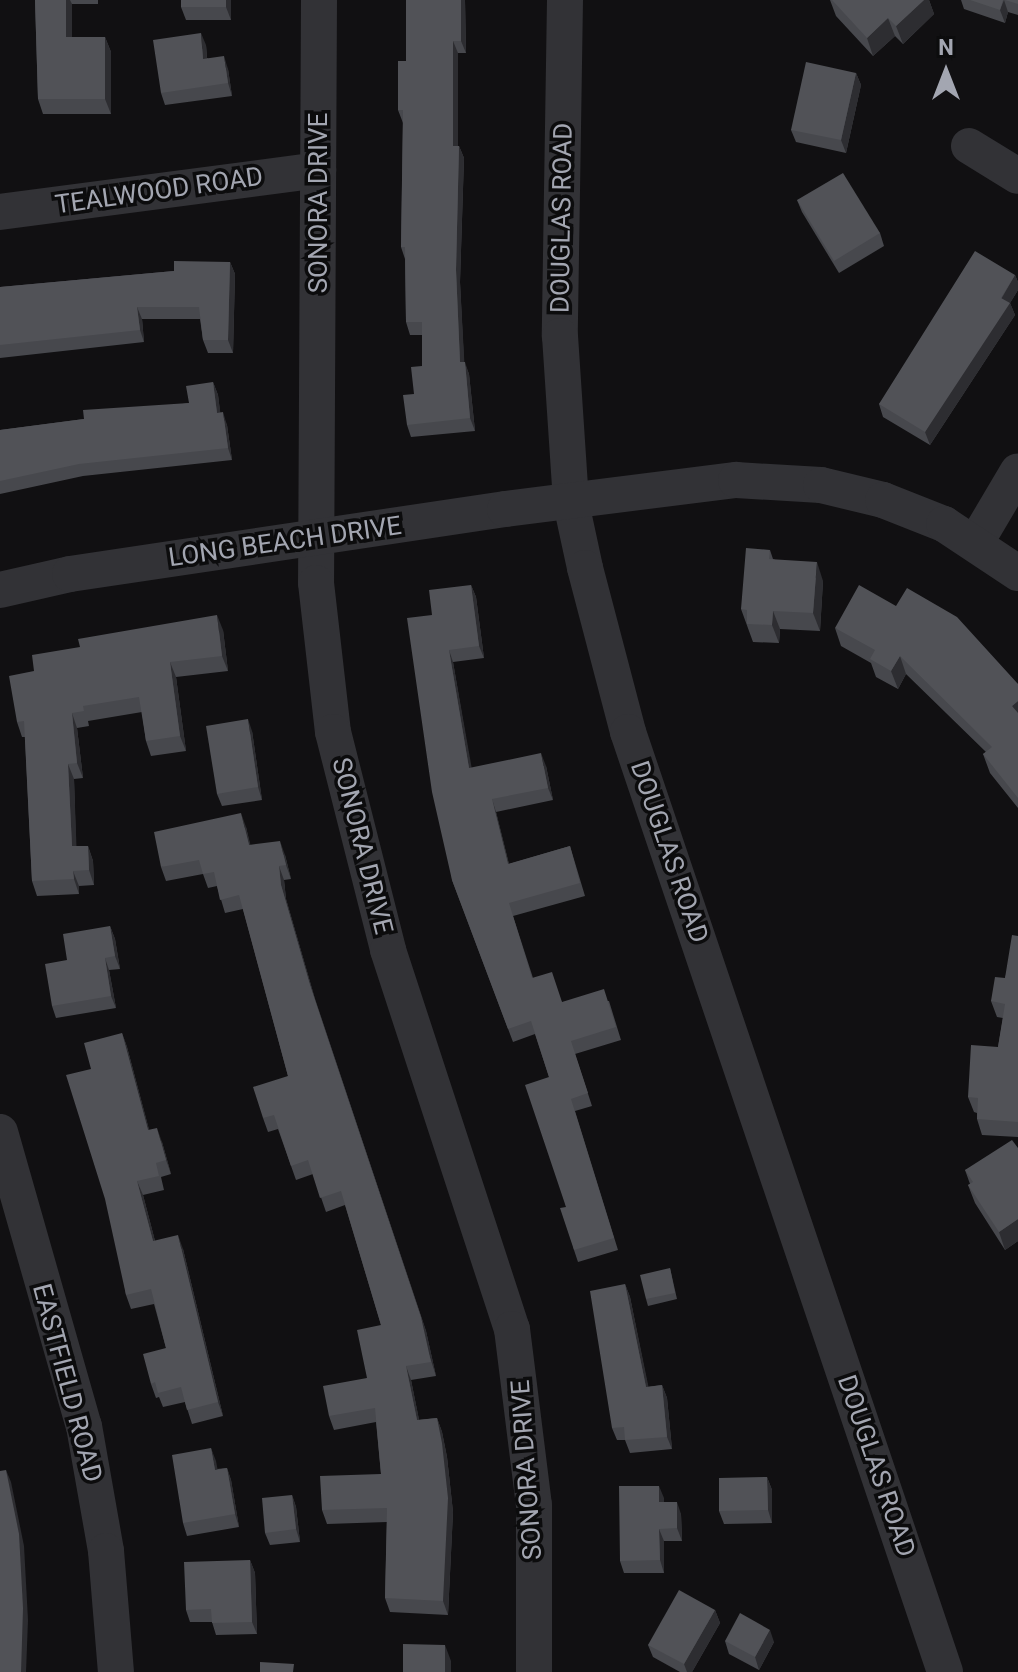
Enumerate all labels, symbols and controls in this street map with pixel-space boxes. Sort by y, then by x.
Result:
north arrow [906,32,986,112]
text: N [938,35,954,60]
street label: SONORA DRIVE [303,113,335,293]
street label: DOUGLAS ROAD [545,123,579,313]
street label: TEALWOOD ROAD [53,161,265,221]
street label: LONG BEACH DRIVE [166,510,404,574]
street label: SONORA DRIVE [325,755,399,937]
street label: DOUGLAS ROAD [623,757,715,947]
street label: EASTFIELD ROAD [26,1280,108,1486]
street label: DOUGLAS ROAD [830,1371,922,1561]
street label: SONORA DRIVE [505,1379,549,1561]

